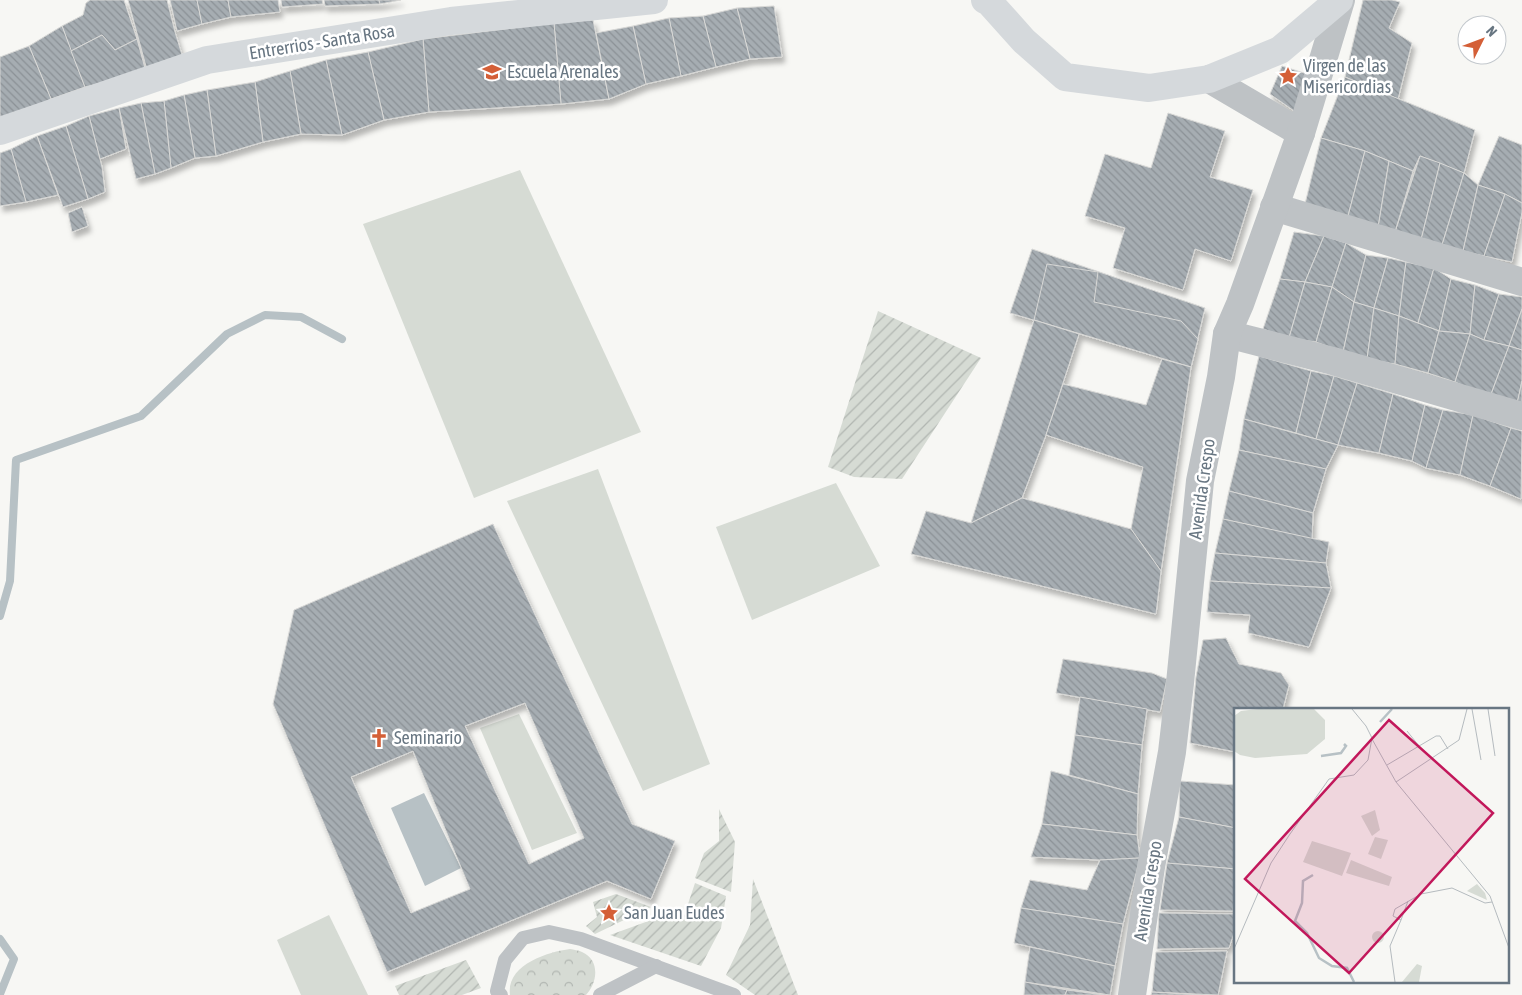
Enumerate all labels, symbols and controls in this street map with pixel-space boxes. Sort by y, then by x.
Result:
north arrow [1457,15,1507,65]
street label: Entrerrios - Santa Rosa [248,20,396,63]
text: N [1483,23,1500,40]
place label: Virgen de las Misericordias [1303,55,1391,97]
school or university icon: Escuela Arenales [481,61,503,83]
place label: Escuela Arenales [507,61,619,82]
place icon: Virgen de las Misericordias [1277,65,1299,87]
street label: Avenida Crespo [1184,437,1219,541]
inset map [1234,708,1510,982]
church icon: Seminario [368,727,390,749]
place label: Seminario [394,727,462,748]
street label: Avenida Crespo [1129,839,1166,943]
place icon: San Juan Eudes [598,902,620,924]
place label: San Juan Eudes [624,902,725,923]

